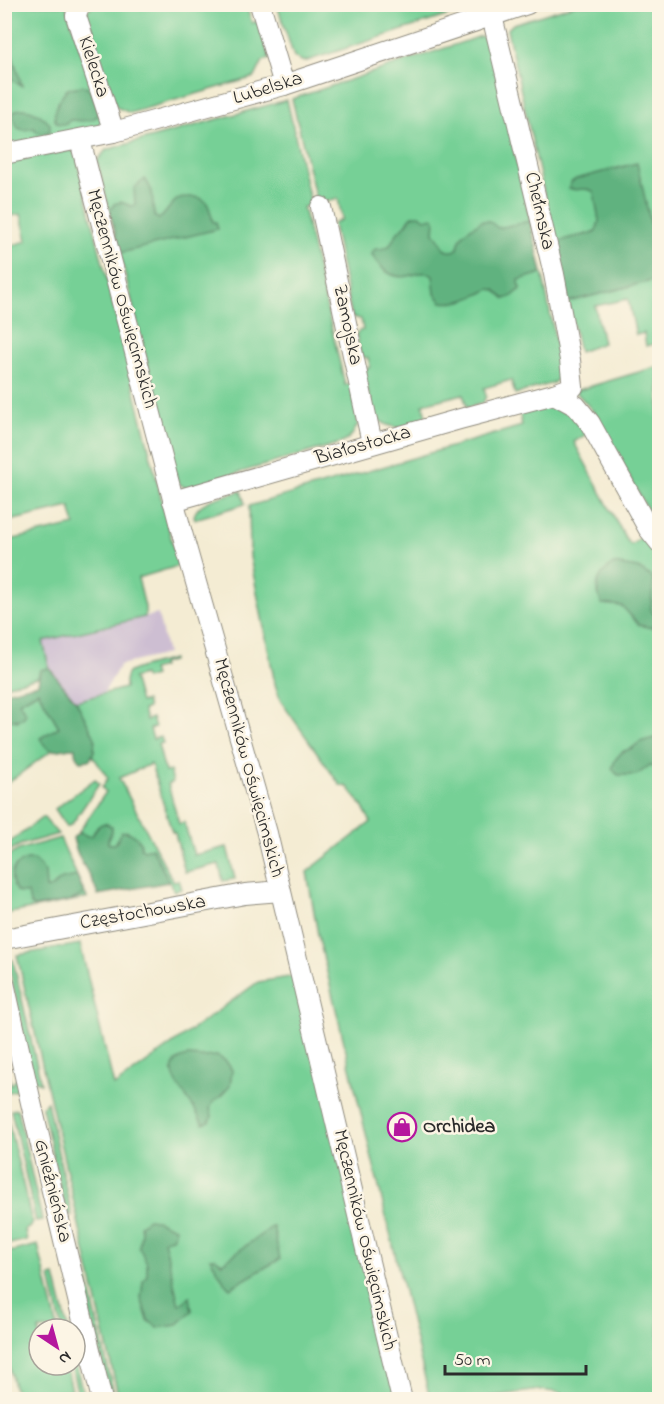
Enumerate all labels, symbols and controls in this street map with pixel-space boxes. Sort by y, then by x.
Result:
street label: Kielecka [69,33,117,101]
street label: Lubelska [230,65,306,113]
street label: Chełmska [516,169,562,253]
street label: Męczenników Oświęcimskich [78,186,164,412]
street label: Zamojska [324,282,370,368]
street label: Białostocka [311,418,414,474]
street label: Męczenników Oświęcimskich [205,655,291,881]
street label: Częstochowska [78,888,208,938]
shop icon: Orchidea [386,1111,418,1143]
place label: Orchidea [423,1113,496,1142]
street label: Męczenników Oświęcimskich [324,1127,404,1353]
street label: Gnieźnieńska [25,1136,79,1246]
north arrow [27,1317,87,1377]
scale bar [445,1338,586,1376]
text: N [53,1345,76,1371]
text: 50 m [454,1348,491,1374]

